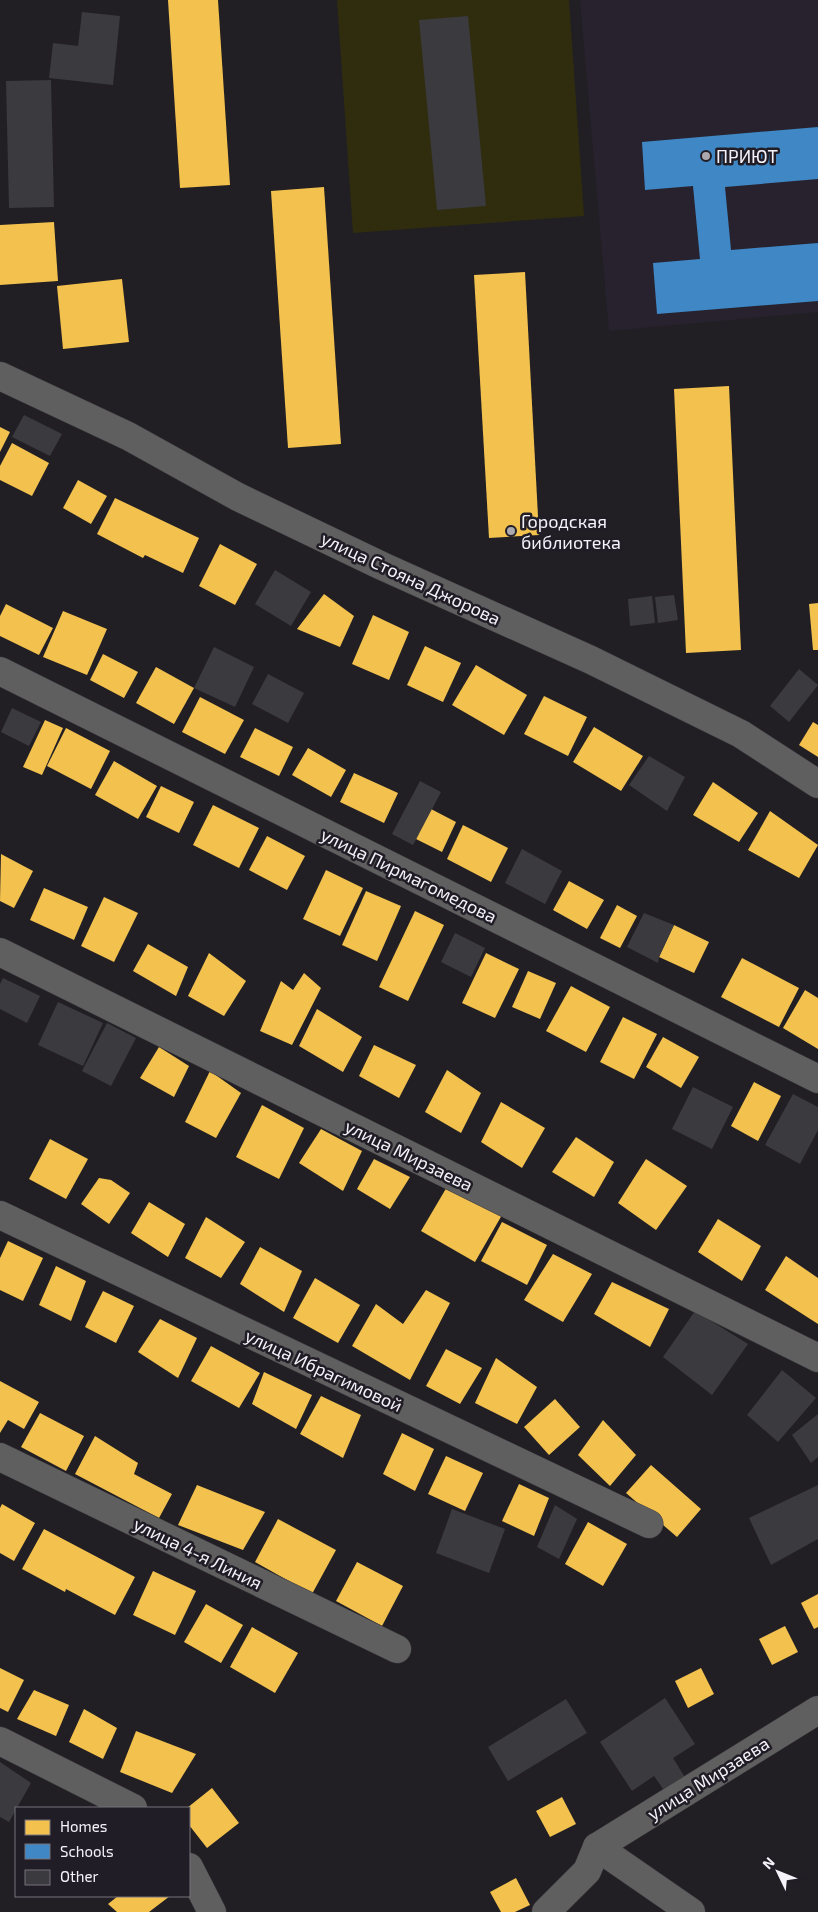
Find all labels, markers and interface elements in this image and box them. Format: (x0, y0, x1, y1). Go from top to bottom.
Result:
place label: ПРИЮТ (716, 145, 779, 167)
marker: ПРИЮТ (700, 150, 712, 162)
place label: Городская библиотека (521, 510, 621, 553)
marker: Городская библиотека (505, 525, 517, 537)
street label: улица Стояна Джорова (318, 527, 504, 629)
street label: улица Пирмагомедова (317, 823, 501, 927)
street label: улица Мирзаева (341, 1115, 477, 1195)
street label: улица Ибрагимовой (242, 1324, 406, 1416)
street label: улица 4-я Линия (130, 1512, 266, 1594)
street label: улица Мирзаева (643, 1732, 773, 1824)
legend (15, 1807, 190, 1897)
text: Homes (60, 1817, 107, 1835)
text: Schools (60, 1842, 114, 1860)
north arrow (753, 1847, 803, 1897)
text: N (758, 1853, 778, 1872)
text: Other (60, 1867, 99, 1885)

